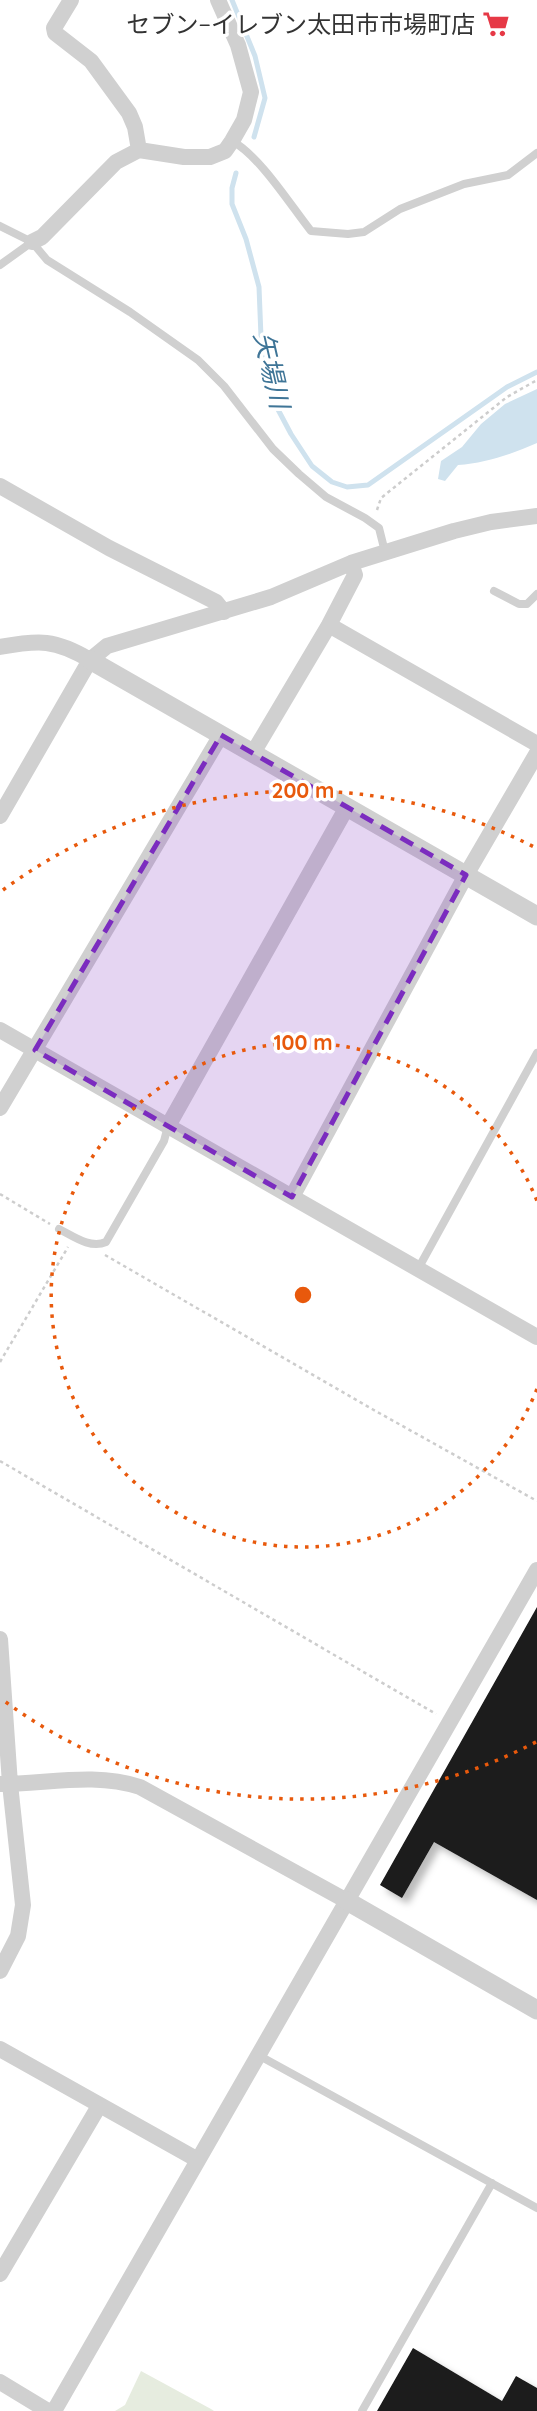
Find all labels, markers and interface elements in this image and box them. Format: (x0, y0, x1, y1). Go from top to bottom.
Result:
place label: セブン−イレブン太田市市場町店 (127, 9, 475, 39)
supermarket icon: セブン−イレブン太田市市場町店 (481, 9, 511, 39)
water label: 矢場川 (247, 328, 298, 415)
text: 200 m (272, 777, 334, 803)
text: 100 m (273, 1029, 333, 1055)
centre of rings (291, 1283, 315, 1307)

